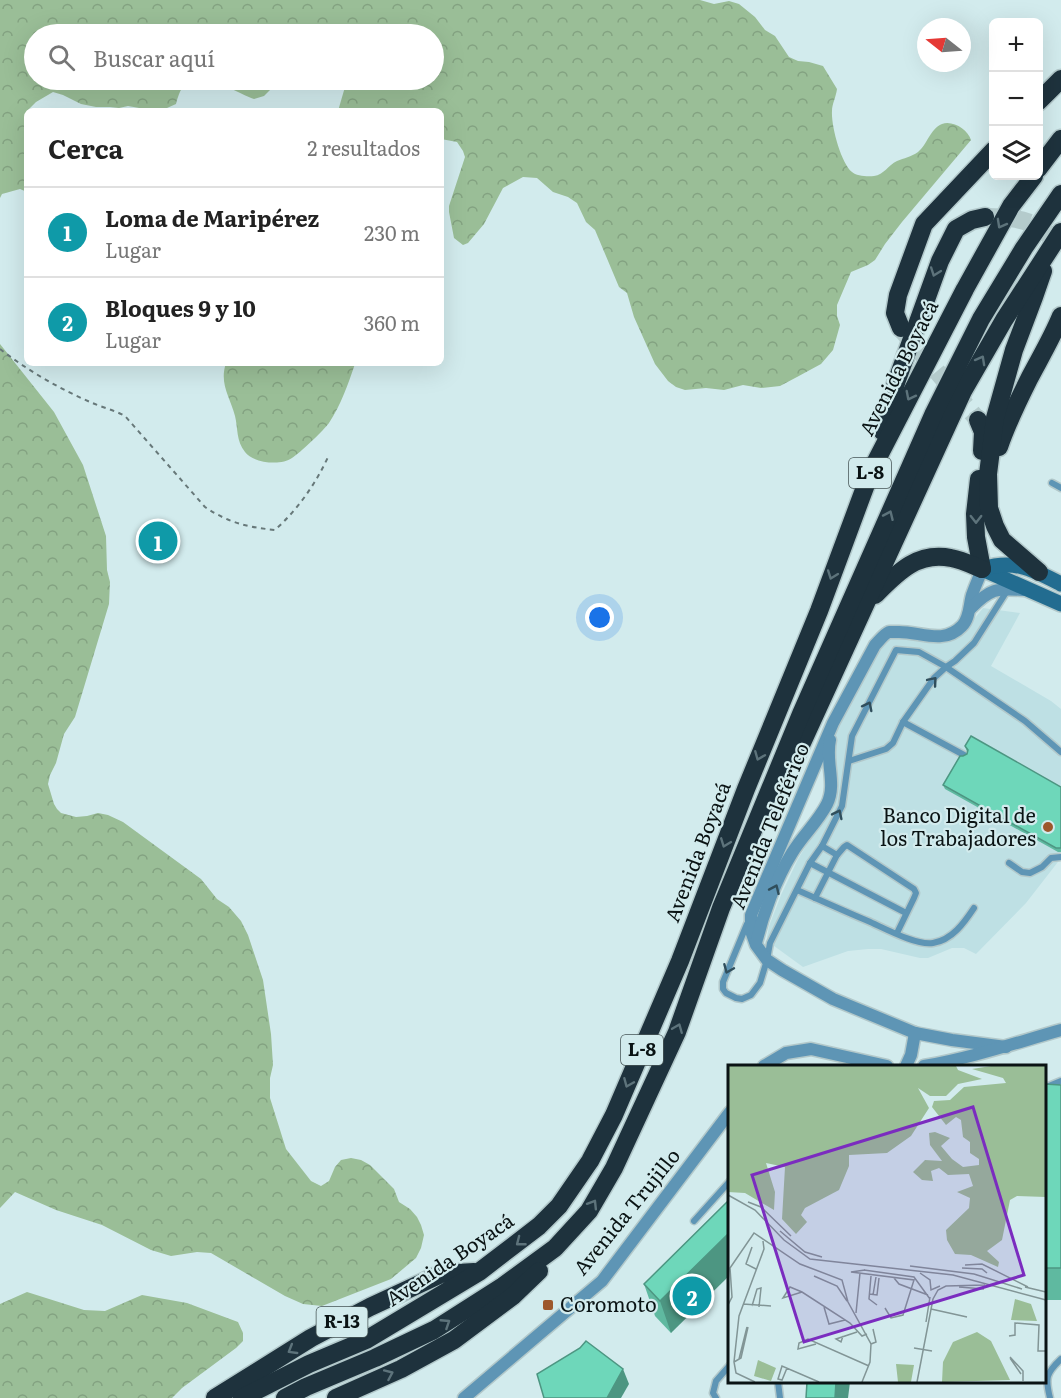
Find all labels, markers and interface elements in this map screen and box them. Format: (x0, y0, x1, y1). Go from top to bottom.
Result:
north arrow (917, 18, 971, 72)
map controls (989, 18, 1043, 180)
button: + (989, 18, 1043, 72)
search box (24, 24, 444, 90)
icon: search (45, 41, 78, 74)
text: Buscar aquí (93, 41, 215, 74)
button: − (989, 72, 1043, 126)
button: layers (989, 126, 1043, 180)
text: Cerca (48, 128, 124, 167)
text: 2 resultados (307, 132, 420, 162)
text: Loma de Maripérez (105, 201, 319, 234)
text: 1 (63, 217, 72, 247)
text: 230 m (364, 217, 420, 247)
one-way arrow (997, 218, 1008, 228)
text: Lugar (105, 234, 161, 264)
one-way arrow (930, 267, 943, 277)
text: Bloques 9 y 10 (105, 291, 256, 324)
street label: Avenida Boyacá (850, 294, 944, 440)
text: 2 (62, 307, 73, 337)
text: 360 m (363, 307, 420, 337)
text: Lugar (105, 324, 161, 354)
one-way arrow (974, 356, 985, 366)
one-way arrow (905, 390, 917, 401)
road number: L-8 (849, 458, 891, 488)
one-way arrow (882, 510, 894, 521)
one-way arrow (970, 515, 982, 524)
pin: 1 (138, 518, 178, 564)
one-way arrow (827, 569, 840, 580)
your location (585, 603, 614, 632)
one-way arrow (926, 677, 937, 688)
one-way arrow (860, 701, 872, 712)
street label: Avenida Teleférico (721, 738, 815, 913)
one-way arrow (754, 749, 766, 760)
street label: Avenida Boyacá (656, 776, 737, 926)
place label: Banco Digital de los Trabajadores (880, 799, 1036, 852)
one-way arrow (830, 810, 842, 821)
marker: Banco Digital de los Trabajadores (1041, 820, 1055, 834)
one-way arrow (720, 837, 732, 848)
one-way arrow (767, 885, 779, 896)
one-way arrow (723, 963, 735, 974)
one-way arrow (670, 1024, 683, 1034)
road number: L-8 (621, 1035, 663, 1065)
inset map (728, 1065, 1046, 1383)
one-way arrow (623, 1076, 635, 1087)
street label: Avenida Trujillo (565, 1141, 686, 1281)
one-way arrow (585, 1200, 597, 1210)
street label: Avenida Boyacá (379, 1204, 519, 1312)
one-way arrow (515, 1234, 526, 1245)
pin: 2 (672, 1274, 712, 1318)
place label: Coromoto (560, 1288, 657, 1318)
marker: Coromoto (541, 1298, 555, 1312)
road number: R-13 (316, 1307, 368, 1337)
one-way arrow (440, 1318, 450, 1330)
one-way arrow (288, 1343, 298, 1355)
one-way arrow (383, 1369, 394, 1381)

